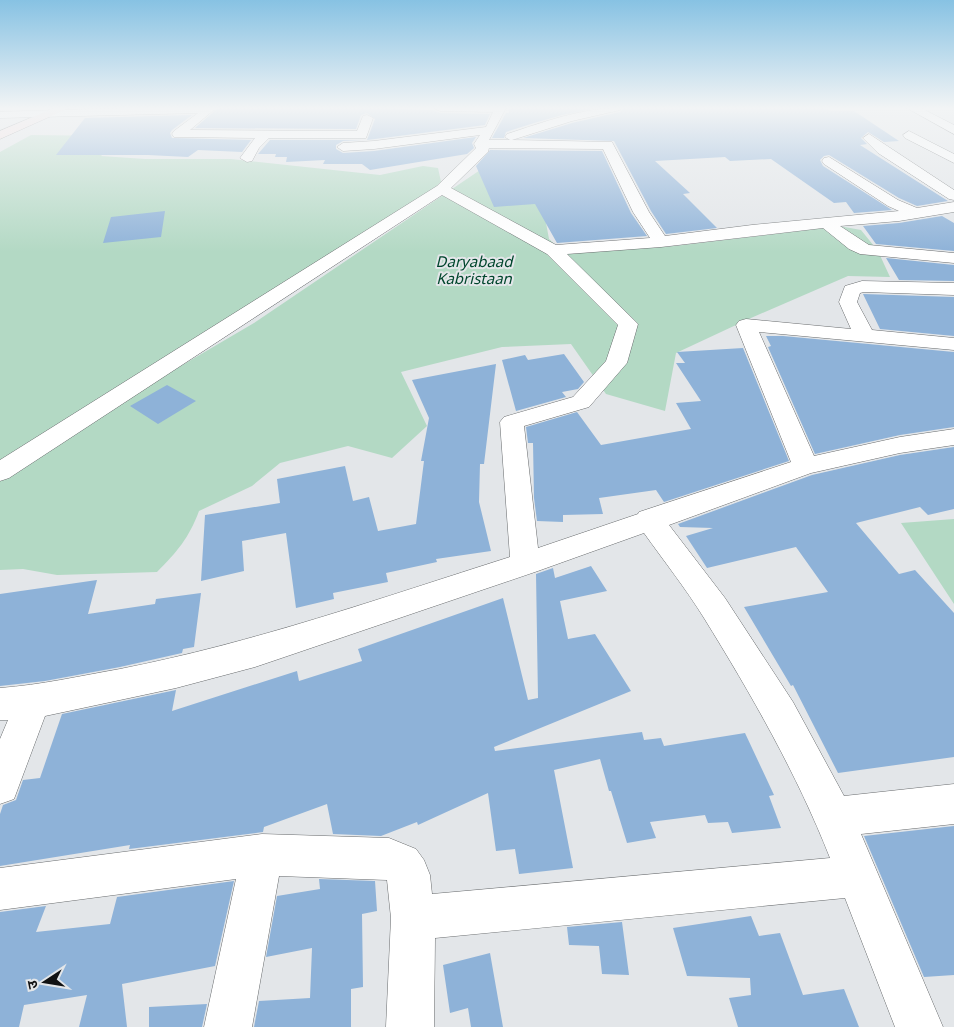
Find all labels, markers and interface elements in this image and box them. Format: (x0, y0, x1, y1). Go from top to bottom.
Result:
park label: Daryabaad Kabristaan (436, 254, 514, 290)
north arrow (20, 957, 70, 1007)
text: उ (23, 978, 44, 990)

